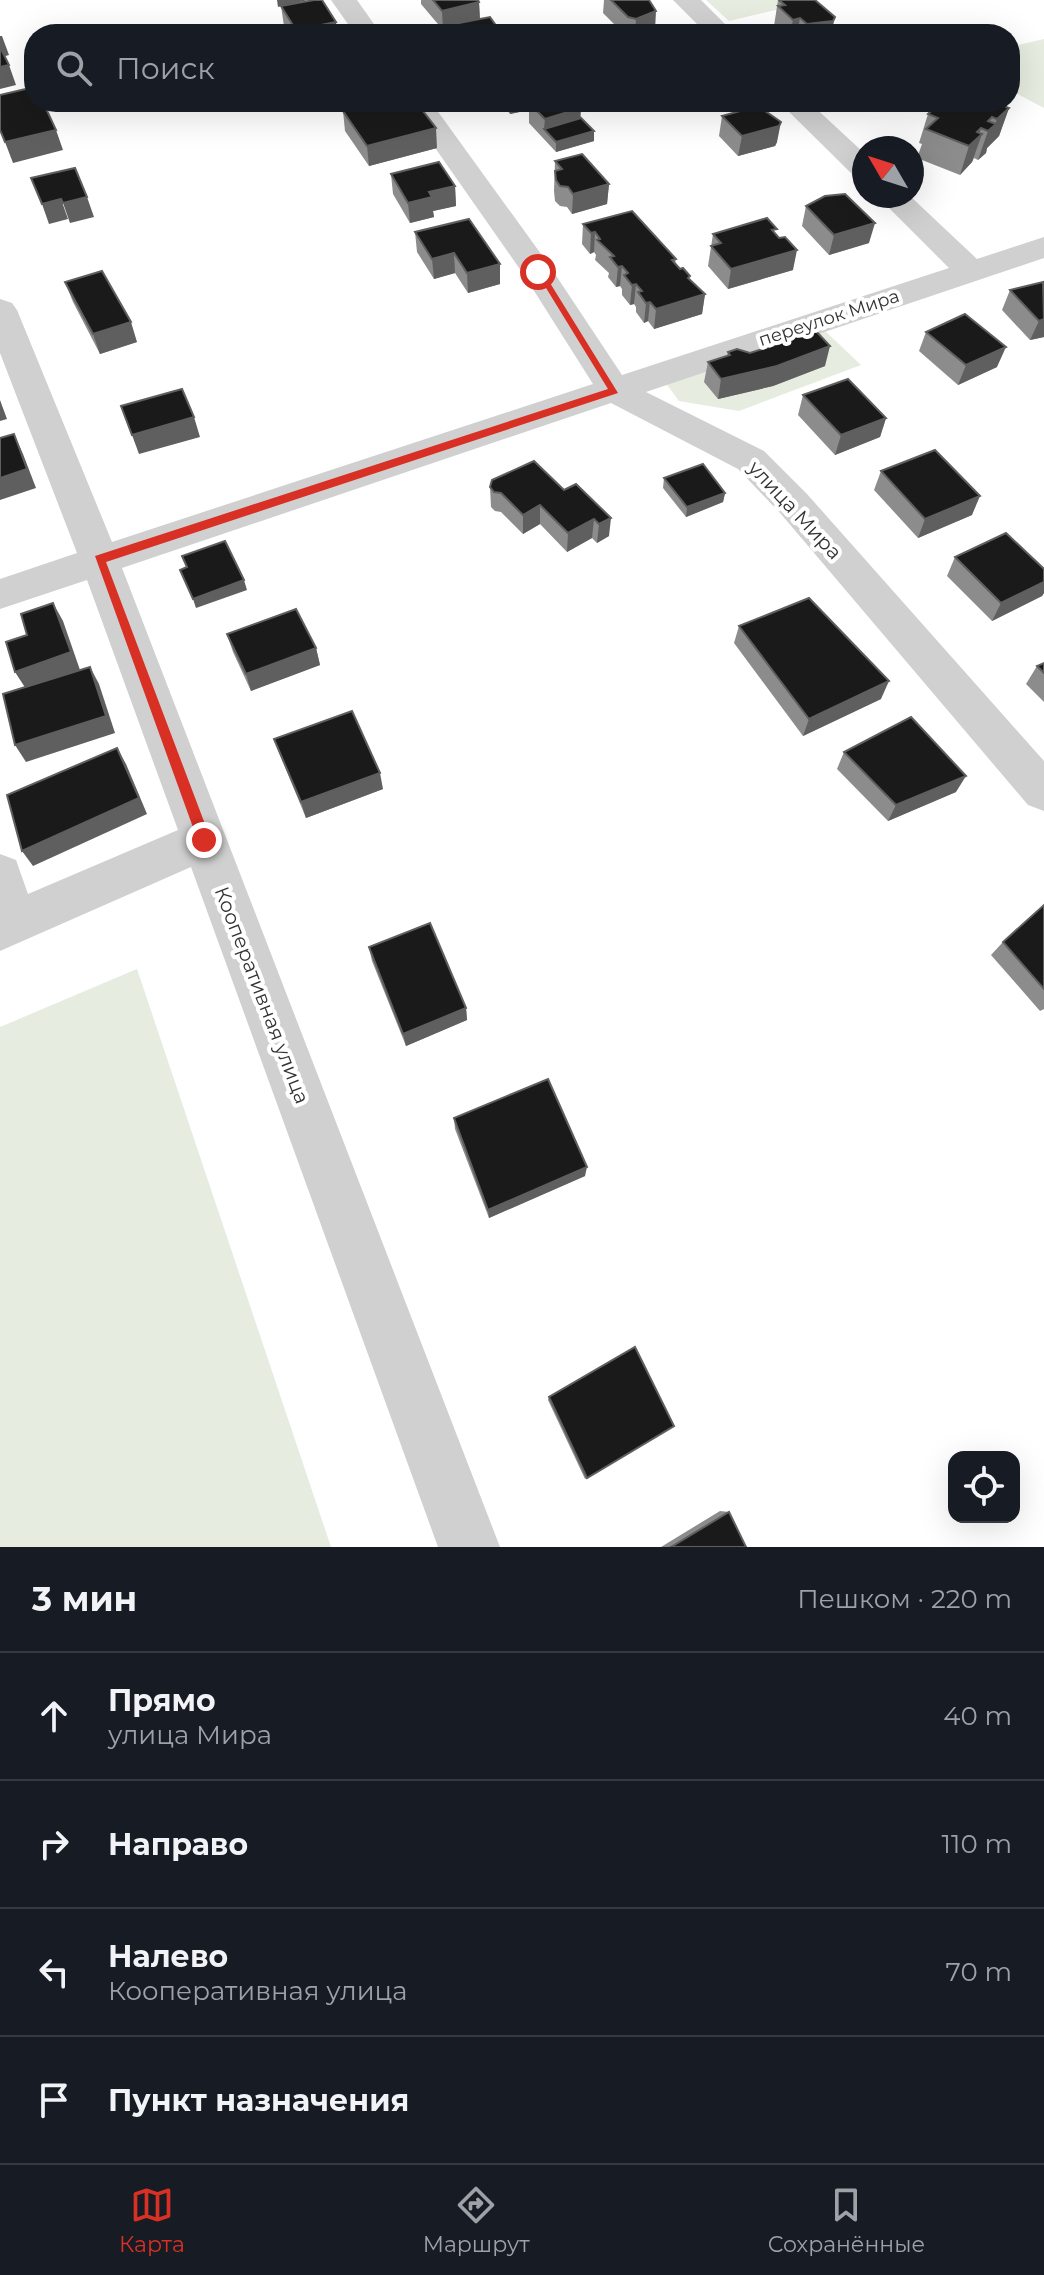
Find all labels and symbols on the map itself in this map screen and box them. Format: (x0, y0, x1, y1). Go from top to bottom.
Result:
north arrow (852, 136, 924, 208)
route start (520, 254, 556, 290)
street label: переулок Мира (756, 285, 902, 351)
street label: улица Мира (743, 455, 847, 564)
route end (186, 822, 222, 858)
street label: Кооперативная улица (210, 883, 314, 1107)

